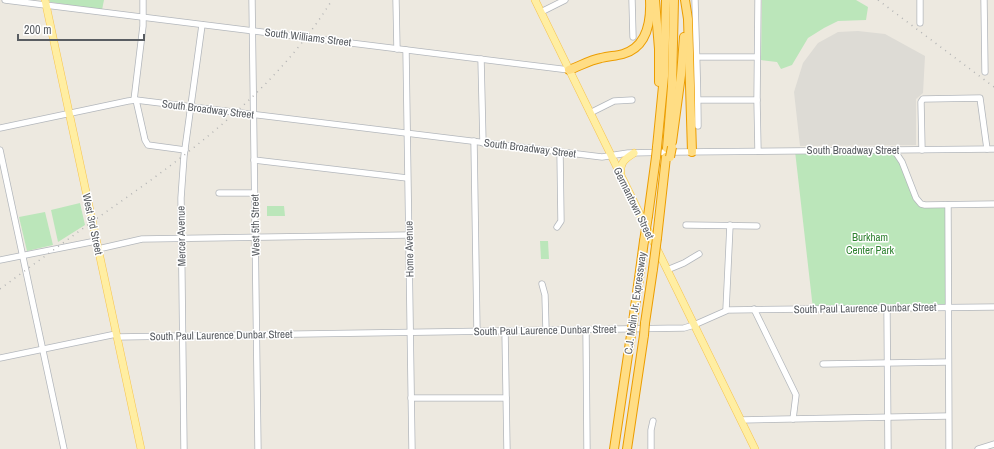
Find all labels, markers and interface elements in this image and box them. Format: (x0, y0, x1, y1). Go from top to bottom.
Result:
scale bar (18, 16, 144, 42)
text: 200 m (24, 22, 51, 38)
street label: South Williams Street (264, 25, 353, 49)
street label: South Broadway Street (161, 96, 255, 122)
street label: South Broadway Street (483, 135, 577, 161)
street label: South Broadway Street (807, 143, 900, 157)
street label: Germantown Street (611, 165, 658, 242)
street label: West 3rd Street (80, 192, 106, 257)
street label: West 5th Street (247, 193, 263, 256)
street label: Mercer Avenue (173, 206, 189, 266)
street label: Home Avenue (402, 221, 416, 277)
park label: Burkham Center Park (846, 230, 895, 257)
street label: C.J. Mclin Jr. Expressway (621, 250, 649, 355)
street label: South Paul Laurence Dunbar Street (793, 300, 937, 316)
street label: South Paul Laurence Dunbar Street (473, 322, 617, 338)
street label: South Paul Laurence Dunbar Street (149, 327, 293, 343)

